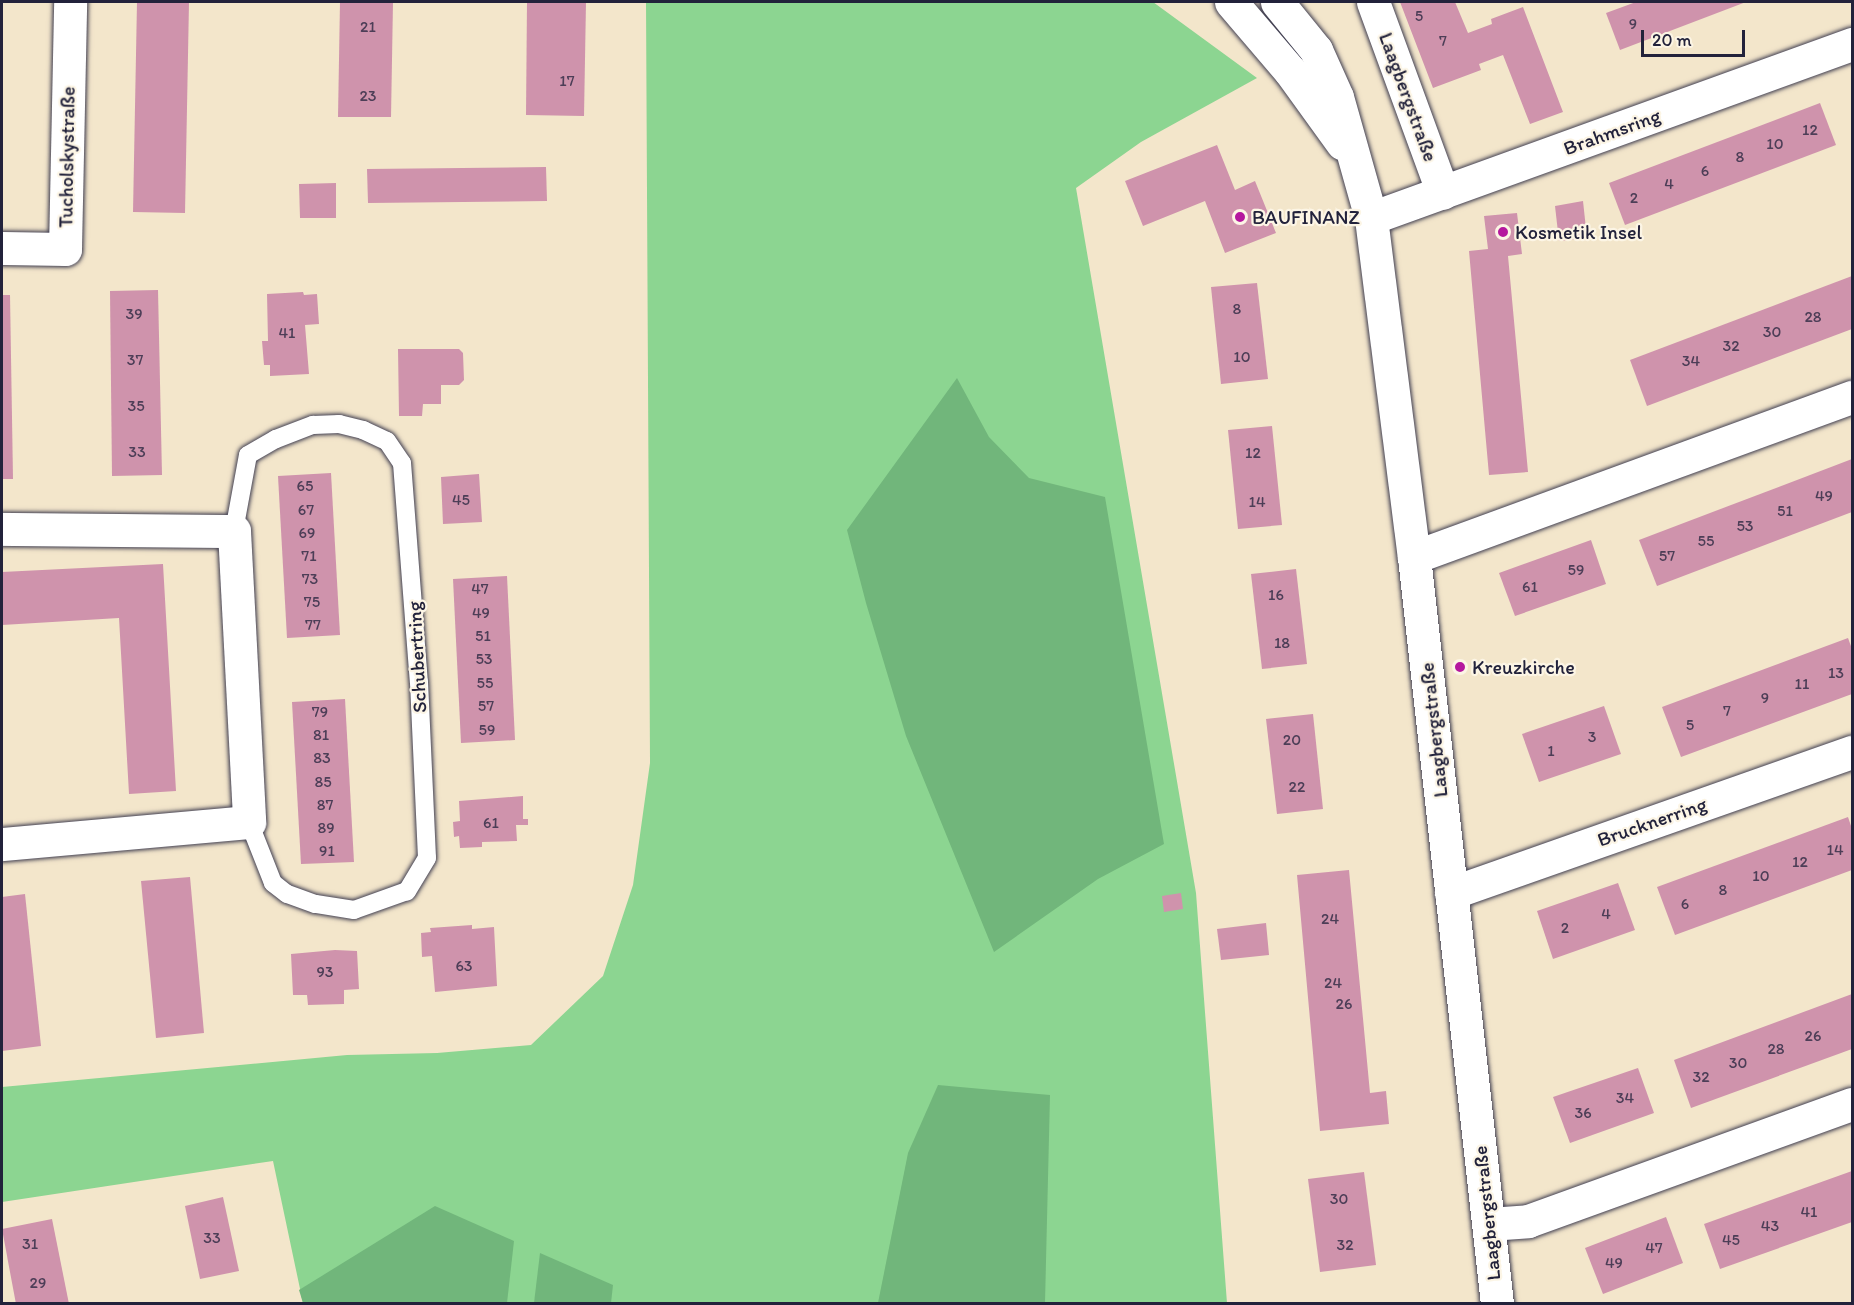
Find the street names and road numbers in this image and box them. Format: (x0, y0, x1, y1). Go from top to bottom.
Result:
street label: Laagbergstraße (1374, 29, 1442, 165)
street label: Tucholskystraße (54, 86, 80, 228)
street label: Brahmsring (1560, 103, 1664, 161)
street label: Schubertring (402, 601, 432, 713)
street label: Laagbergstraße (1415, 661, 1453, 799)
street label: Brucknerring (1594, 792, 1710, 852)
street label: Laagbergstraße (1468, 1144, 1506, 1282)

